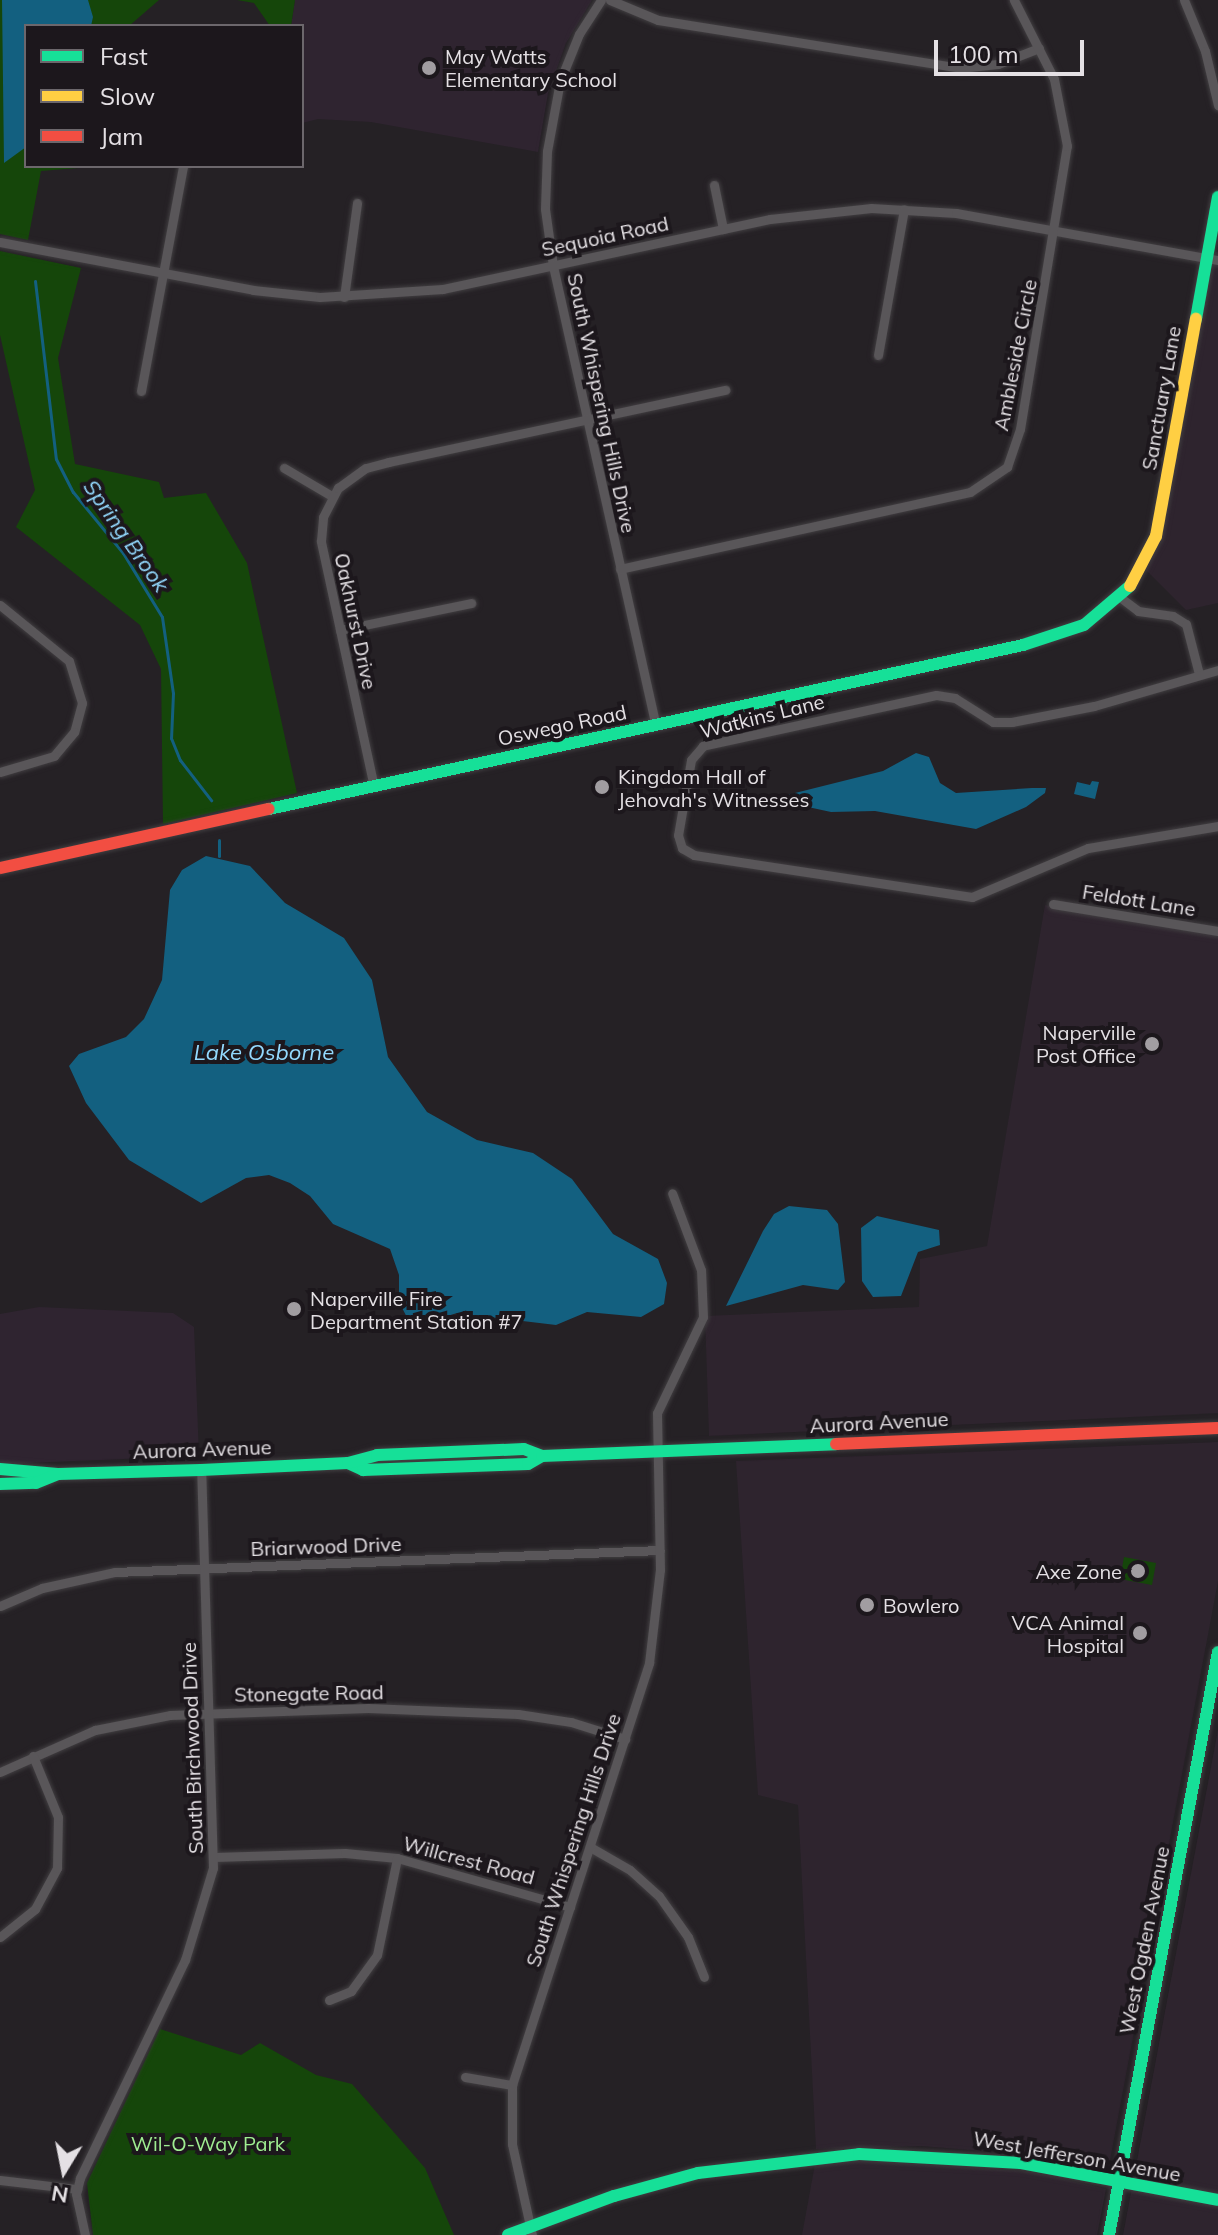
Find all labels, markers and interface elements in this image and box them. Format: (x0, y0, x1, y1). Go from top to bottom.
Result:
legend (24, 24, 304, 168)
scale bar (938, 24, 1088, 74)
text: 100 m (948, 39, 1019, 69)
text: Fast (100, 41, 148, 71)
place label: May Watts Elementary School (445, 44, 617, 91)
marker: May Watts Elementary School (420, 59, 438, 77)
text: Slow (100, 81, 155, 111)
text: Jam (100, 121, 143, 151)
street label: Sequoia Road (539, 211, 671, 261)
street label: South Whispering Hills Drive (563, 271, 641, 535)
street label: Ambleside Circle (989, 277, 1041, 433)
street label: Sanctuary Lane (1137, 324, 1185, 472)
water label: Spring Brook (78, 475, 174, 597)
street label: Oakhurst Drive (330, 551, 382, 691)
street label: Watkins Lane (697, 689, 827, 743)
street label: Oswego Road (495, 700, 629, 750)
place label: Kingdom Hall of Jehovah's Witnesses (618, 764, 809, 811)
marker: Kingdom Hall of Jehovah's Witnesses (593, 778, 611, 796)
street label: Feldott Lane (1081, 879, 1197, 921)
place label: Naperville Post Office (1036, 1020, 1136, 1067)
marker: Naperville Post Office (1143, 1035, 1161, 1053)
water label: Lake Osborne (194, 1040, 334, 1066)
place label: Naperville Fire Department Station #7 (310, 1286, 523, 1333)
marker: Naperville Fire Department Station #7 (285, 1300, 303, 1318)
street label: Aurora Avenue (809, 1406, 949, 1438)
street label: Aurora Avenue (132, 1435, 272, 1463)
street label: Briarwood Drive (250, 1531, 402, 1561)
place label: Axe Zone (1036, 1559, 1122, 1583)
marker: Axe Zone (1129, 1562, 1147, 1580)
place label: Bowlero (883, 1593, 959, 1617)
marker: Bowlero (858, 1596, 876, 1614)
place label: VCA Animal Hospital (1012, 1610, 1124, 1657)
marker: VCA Animal Hospital (1131, 1624, 1149, 1642)
street label: South Birchwood Drive (176, 1642, 208, 1854)
street label: Stonegate Road (234, 1680, 384, 1706)
street label: South Whispering Hills Drive (521, 1710, 625, 1970)
street label: Willcrest Road (400, 1831, 538, 1889)
street label: West Ogden Avenue (1114, 1844, 1174, 2036)
street label: West Jefferson Avenue (971, 2126, 1183, 2186)
north arrow (24, 2131, 104, 2211)
park label: Wil-O-Way Park (131, 2131, 285, 2155)
text: N (49, 2179, 70, 2210)

